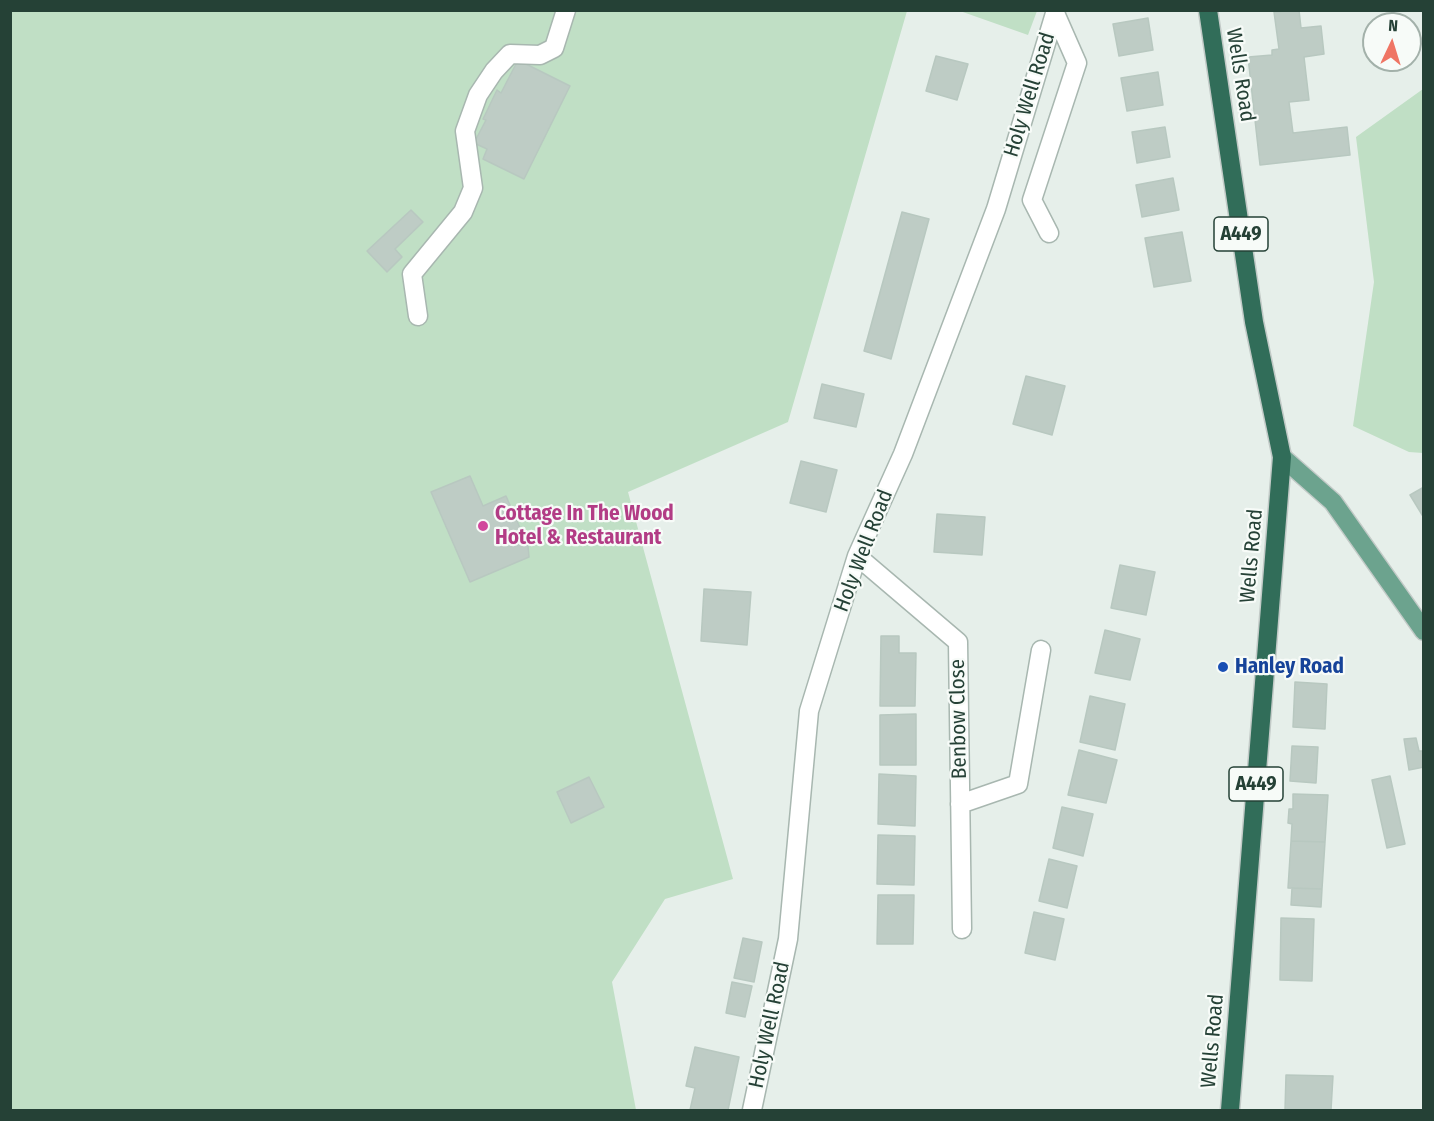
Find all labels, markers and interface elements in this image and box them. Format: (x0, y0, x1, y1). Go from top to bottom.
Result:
north arrow (1362, 12, 1422, 72)
text: N (1388, 16, 1399, 35)
street label: Wells Road (1220, 26, 1260, 124)
street label: Holy Well Road (999, 30, 1061, 160)
road number: A449 (1214, 217, 1268, 251)
street label: Holy Well Road (829, 486, 899, 616)
place label: Cottage In The Wood Hotel & Restaurant (495, 501, 674, 551)
street label: Wells Road (1235, 508, 1269, 604)
marker: Cottage In The Wood Hotel & Restaurant (476, 519, 490, 533)
place label: Hanley Road (1235, 654, 1344, 680)
street label: Benbow Close (945, 659, 973, 779)
marker: Hanley Road (1216, 660, 1230, 674)
road number: A449 (1229, 767, 1283, 801)
street label: Holy Well Road (744, 959, 796, 1091)
street label: Wells Road (1196, 993, 1230, 1089)

